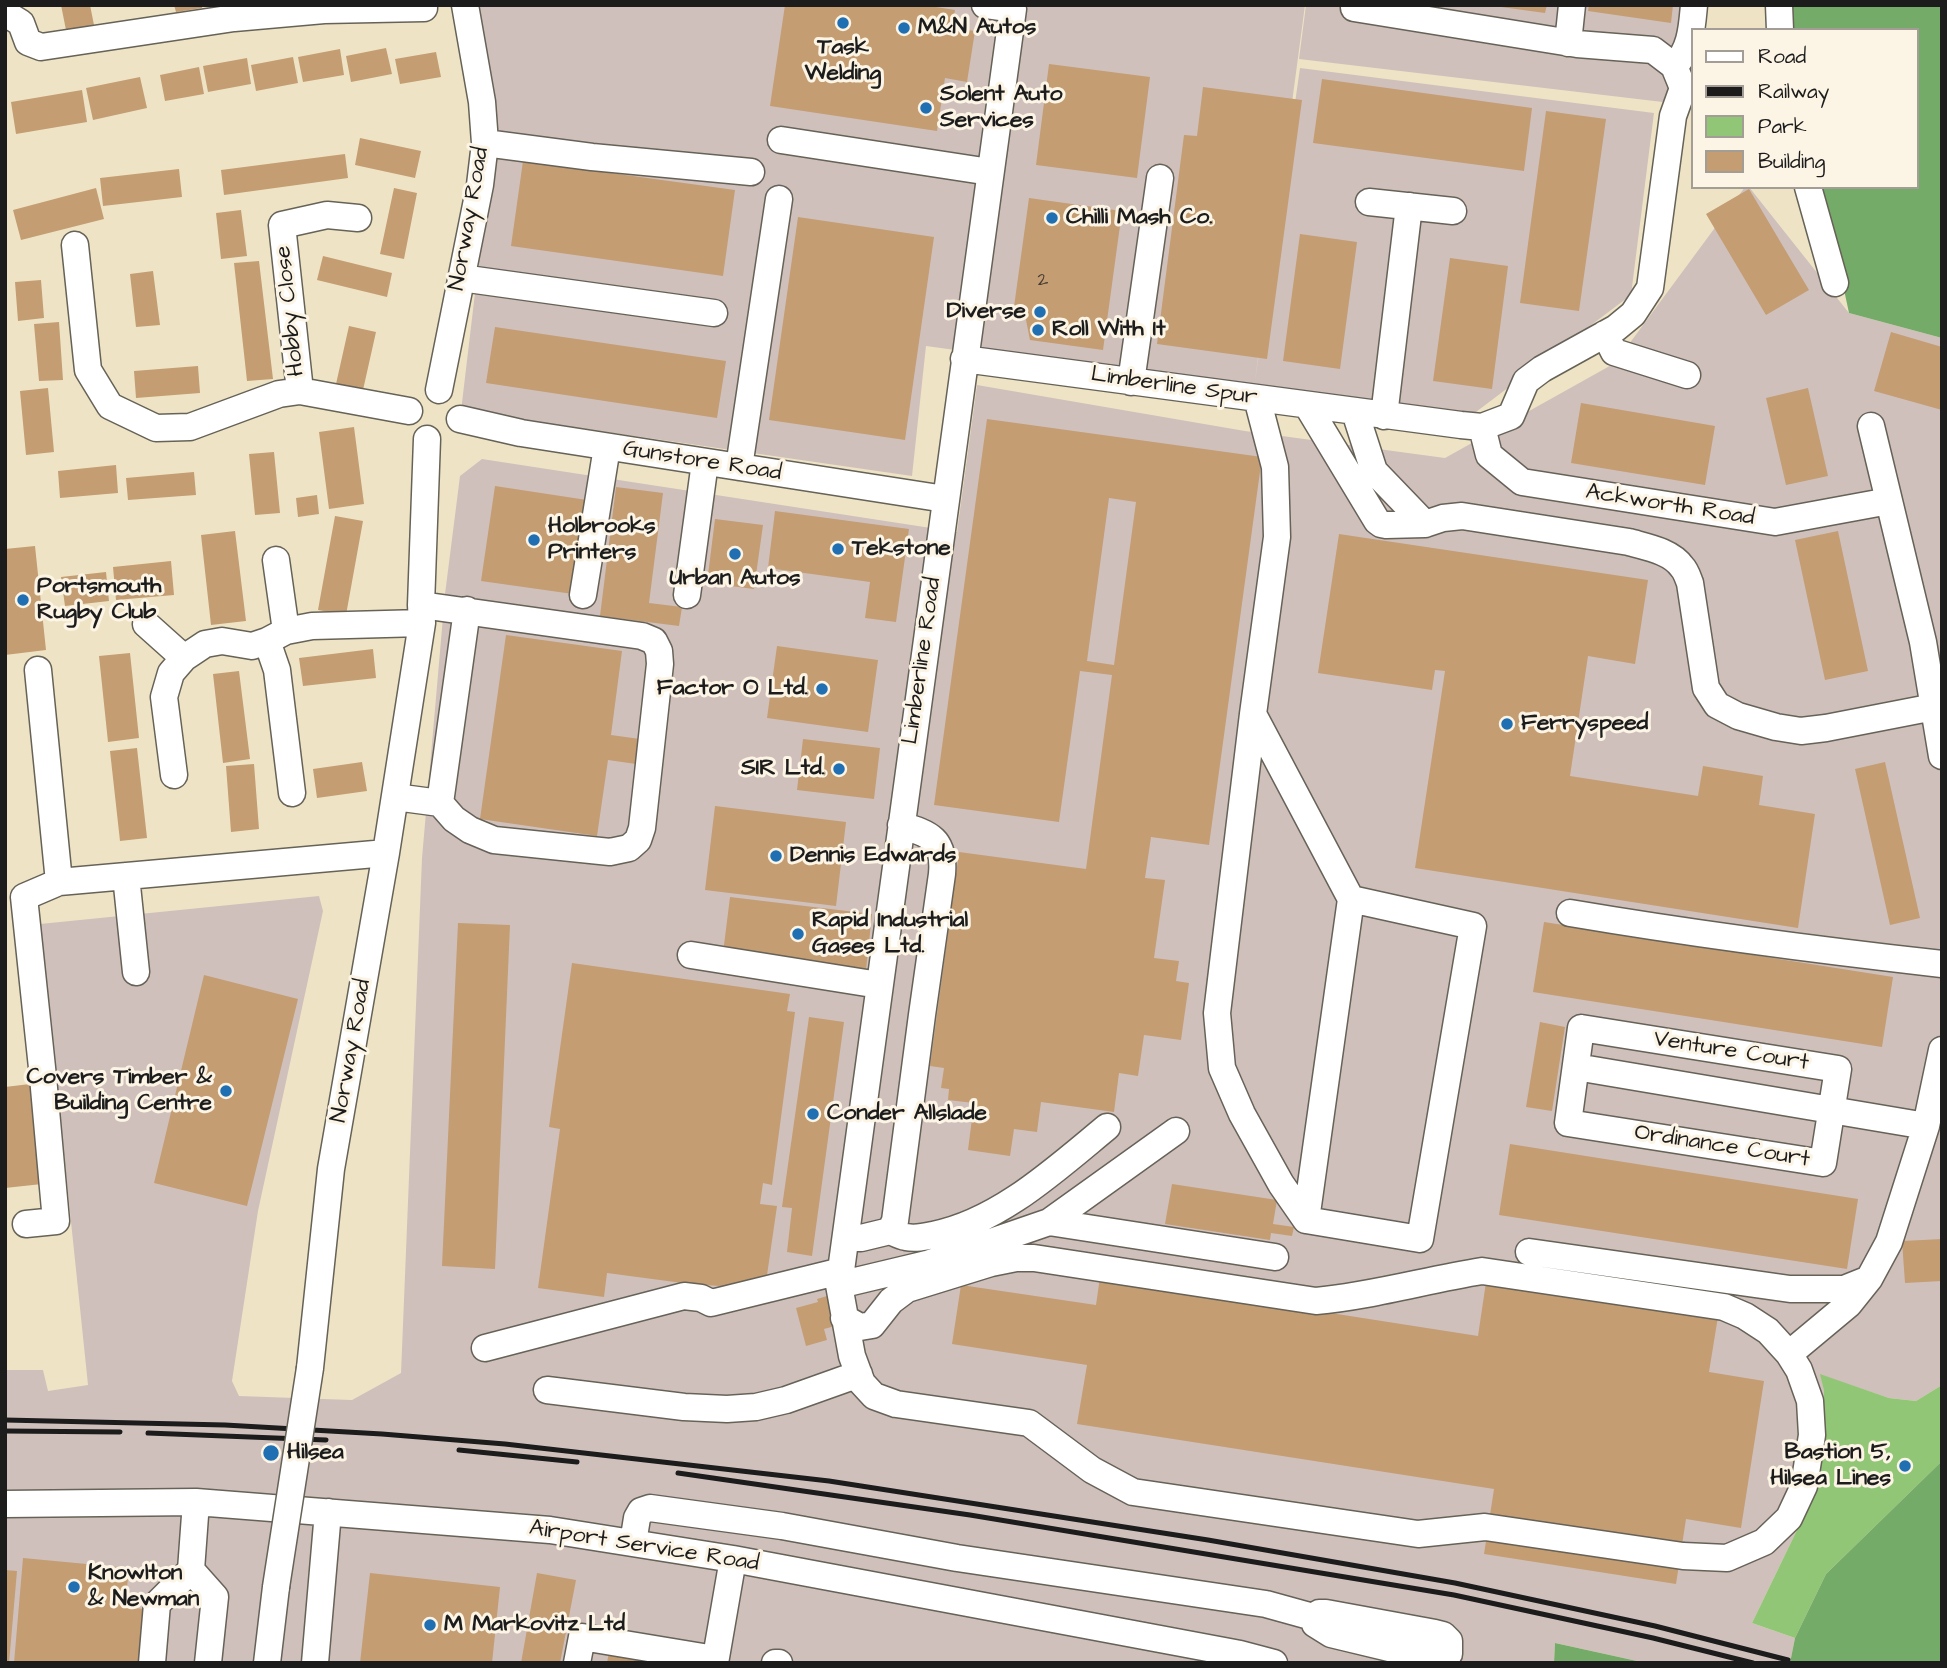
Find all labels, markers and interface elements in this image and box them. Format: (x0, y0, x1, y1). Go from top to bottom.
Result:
place label: M&N Autos (918, 14, 1036, 42)
marker: Task Welding (835, 15, 851, 31)
marker: M&N Autos (896, 20, 912, 36)
legend (1692, 28, 1919, 189)
place label: Task Welding (805, 34, 881, 88)
text: Road (1758, 42, 1806, 71)
text: Railway (1758, 77, 1829, 106)
place label: Solent Auto Services (940, 81, 1062, 135)
marker: Solent Auto Services (918, 100, 934, 116)
text: Park (1758, 112, 1807, 141)
street label: Norway Road (444, 145, 496, 293)
text: Building (1758, 147, 1825, 176)
place label: Chilli Mash Co. (1066, 204, 1212, 232)
marker: Chilli Mash Co. (1044, 210, 1060, 226)
street label: Hobby Close (270, 244, 312, 378)
house number: 2 (1038, 270, 1048, 292)
place label: Diverse (947, 298, 1026, 326)
marker: Diverse (1032, 304, 1048, 320)
place label: Roll With It (1052, 316, 1166, 344)
marker: Roll With It (1030, 322, 1046, 338)
street label: Limberline Spur (1089, 362, 1259, 412)
street label: Gunstore Road (621, 436, 783, 488)
street label: Ackworth Road (1584, 479, 1756, 533)
place label: Holbrooks Printers (548, 513, 656, 567)
marker: Holbrooks Printers (526, 532, 542, 548)
place label: Tekstone (852, 535, 951, 563)
marker: Tekstone (830, 541, 846, 557)
marker: Urban Autos (727, 546, 743, 562)
place label: Urban Autos (669, 565, 801, 593)
place label: Portsmouth Rugby Club (37, 573, 161, 627)
street label: Limberline Road (898, 576, 948, 746)
marker: Portsmouth Rugby Club (15, 592, 31, 608)
place label: Factor O Ltd. (657, 675, 808, 703)
marker: Factor O Ltd. (814, 681, 830, 697)
place label: Ferryspeed (1521, 710, 1648, 738)
marker: Ferryspeed (1499, 716, 1515, 732)
place label: SIR Ltd. (741, 755, 825, 783)
marker: SIR Ltd. (831, 761, 847, 777)
place label: Dennis Edwards (790, 842, 956, 870)
marker: Dennis Edwards (768, 848, 784, 864)
place label: Rapid Industrial Gases Ltd. (812, 907, 968, 961)
marker: Rapid Industrial Gases Ltd. (790, 926, 806, 942)
street label: Norway Road (326, 977, 378, 1125)
street label: Venture Court (1652, 1026, 1810, 1078)
place label: Covers Timber & Building Centre (27, 1064, 212, 1118)
marker: Covers Timber & Building Centre (218, 1083, 234, 1099)
place label: Conder Allslade (827, 1100, 987, 1128)
marker: Conder Allslade (805, 1106, 821, 1122)
street label: Ordinance Court (1632, 1120, 1812, 1174)
place label: Hilsea (287, 1439, 344, 1467)
place label: Bastion 5, Hilsea Lines (1770, 1439, 1891, 1493)
marker: Hilsea (261, 1443, 281, 1463)
marker: Bastion 5, Hilsea Lines (1897, 1458, 1913, 1474)
street label: Airport Service Road (527, 1515, 761, 1579)
place label: Knowlton & Newman (88, 1560, 199, 1614)
marker: Knowlton & Newman (66, 1579, 82, 1595)
place label: M Markovitz Ltd (444, 1611, 625, 1639)
marker: M Markovitz Ltd (422, 1617, 438, 1633)

